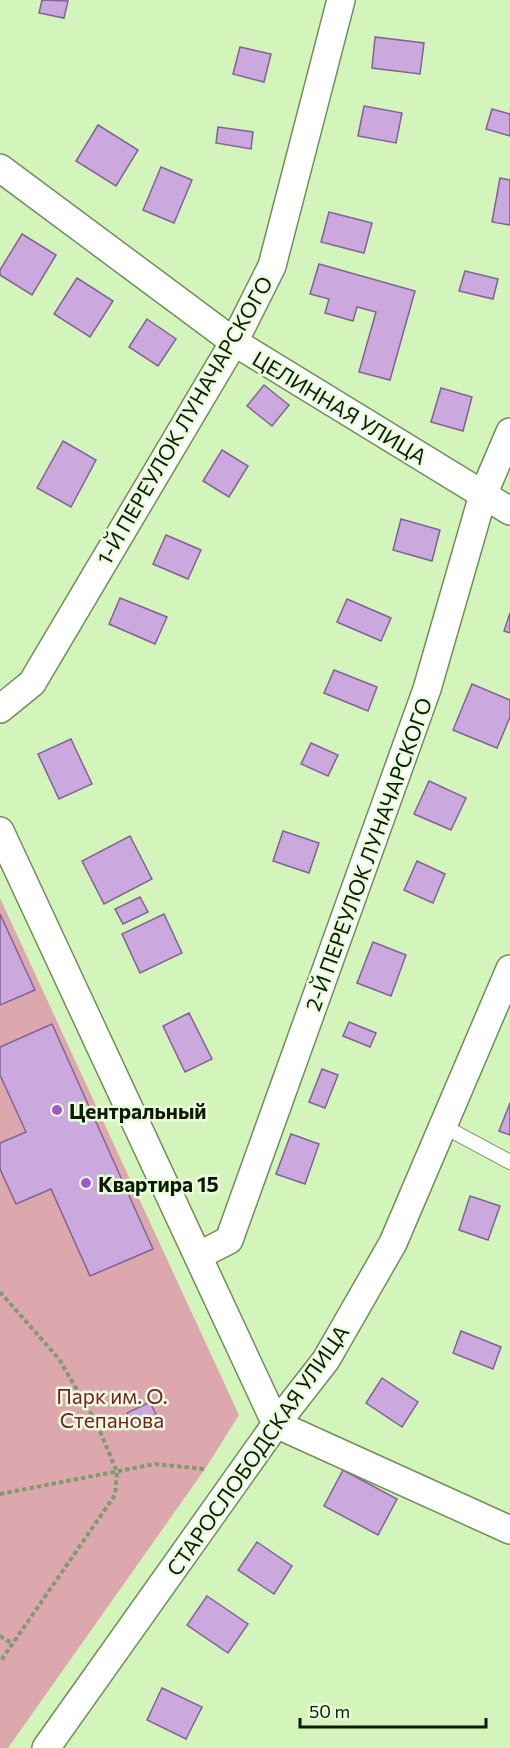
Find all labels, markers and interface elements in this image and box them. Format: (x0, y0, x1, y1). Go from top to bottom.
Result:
street label: 1-Й ПЕРЕУЛОК ЛУНАЧАРСКОГО (91, 271, 277, 569)
street label: ЦЕЛИННАЯ УЛИЦА (248, 345, 432, 469)
street label: 2-Й ПЕРЕУЛОК ЛУНАЧАРСКОГО (300, 694, 436, 1014)
place label: Центральный (69, 1098, 207, 1123)
marker: Центральный (50, 1103, 64, 1117)
place label: Квартира 15 (98, 1171, 219, 1196)
marker: Квартира 15 (79, 1176, 93, 1190)
street label: СТАРОСЛОБОДСКАЯ УЛИЦА (161, 1320, 353, 1580)
park label: Парк им. О. Степанова (56, 1383, 168, 1432)
scale bar (300, 1691, 486, 1729)
text: 50 m (309, 1700, 350, 1722)

